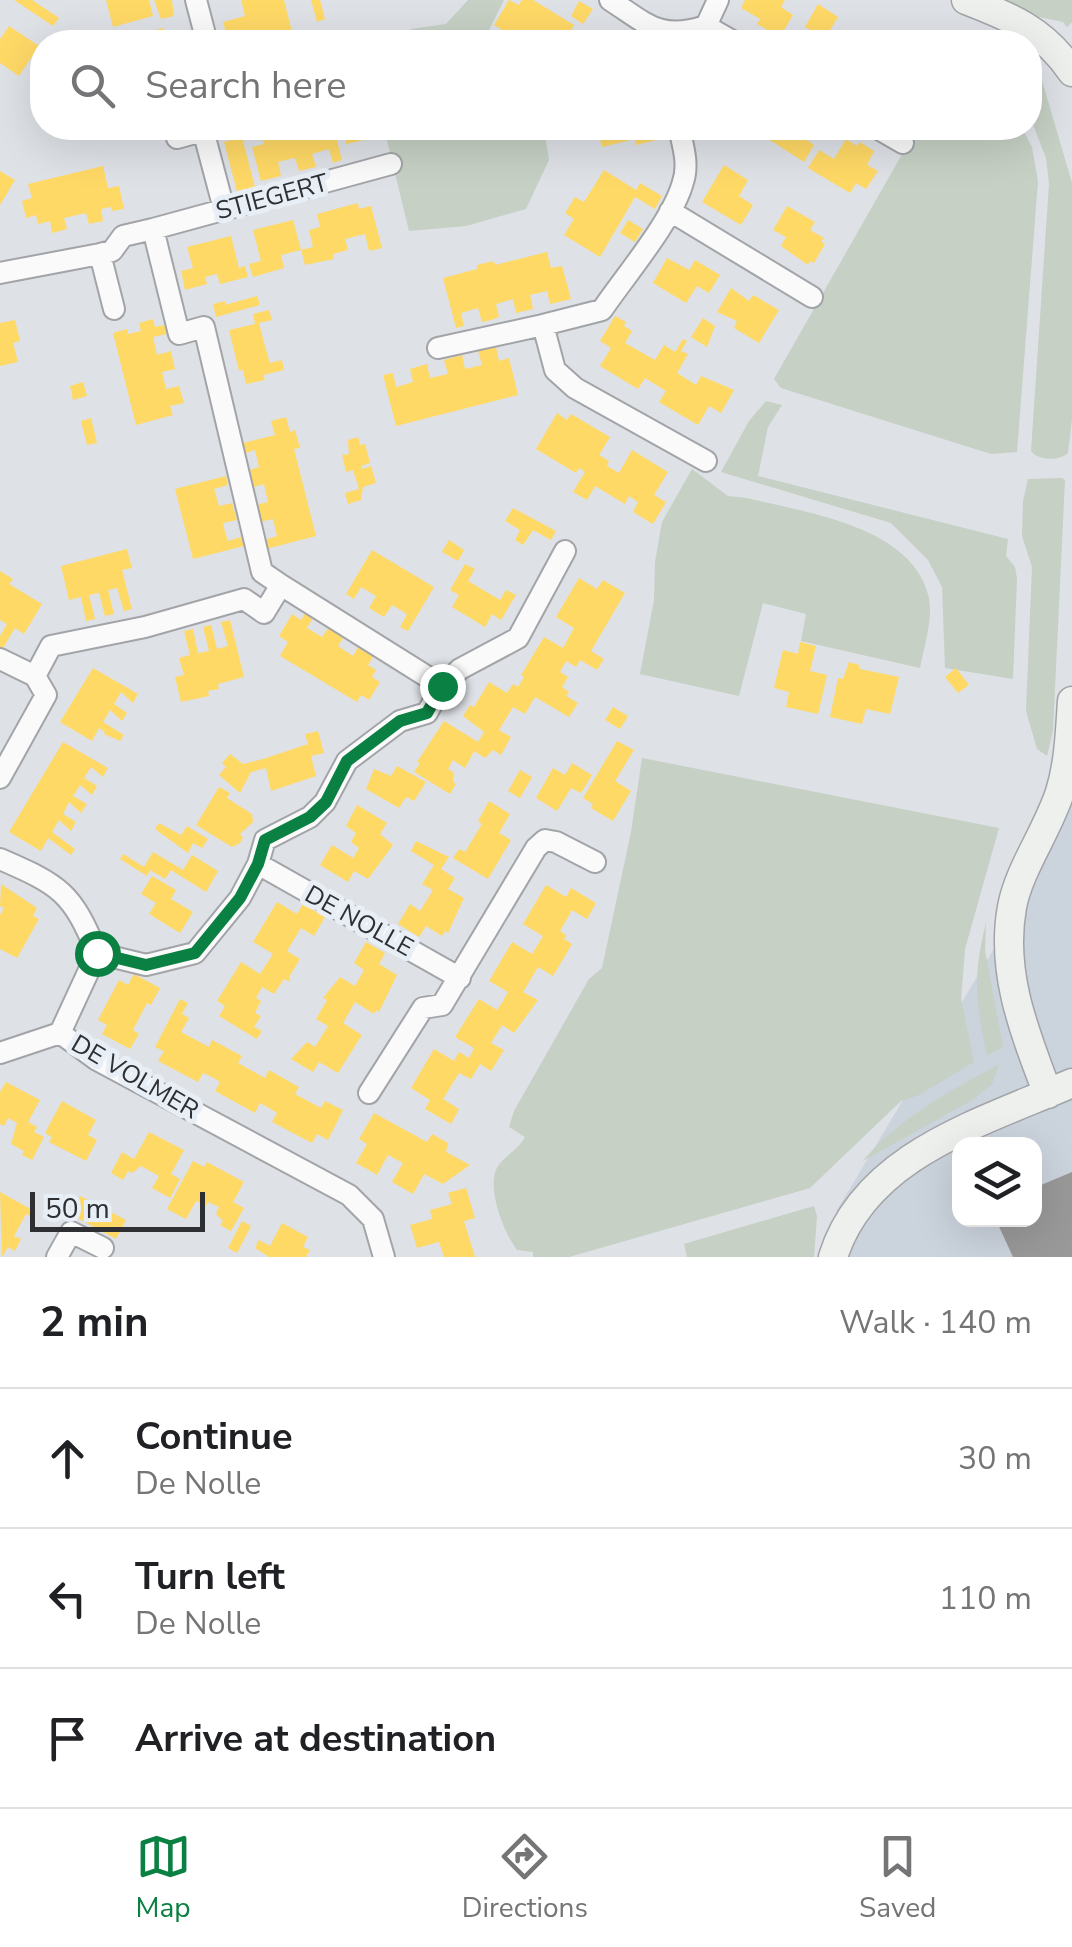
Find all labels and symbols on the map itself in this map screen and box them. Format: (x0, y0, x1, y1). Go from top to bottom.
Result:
street label: STIEGERT (212, 166, 332, 228)
route end (420, 664, 466, 710)
street label: DE NOLLE (299, 877, 419, 965)
route start (75, 931, 121, 977)
street label: DE VOLMER (65, 1027, 205, 1127)
scale bar (30, 1187, 205, 1232)

